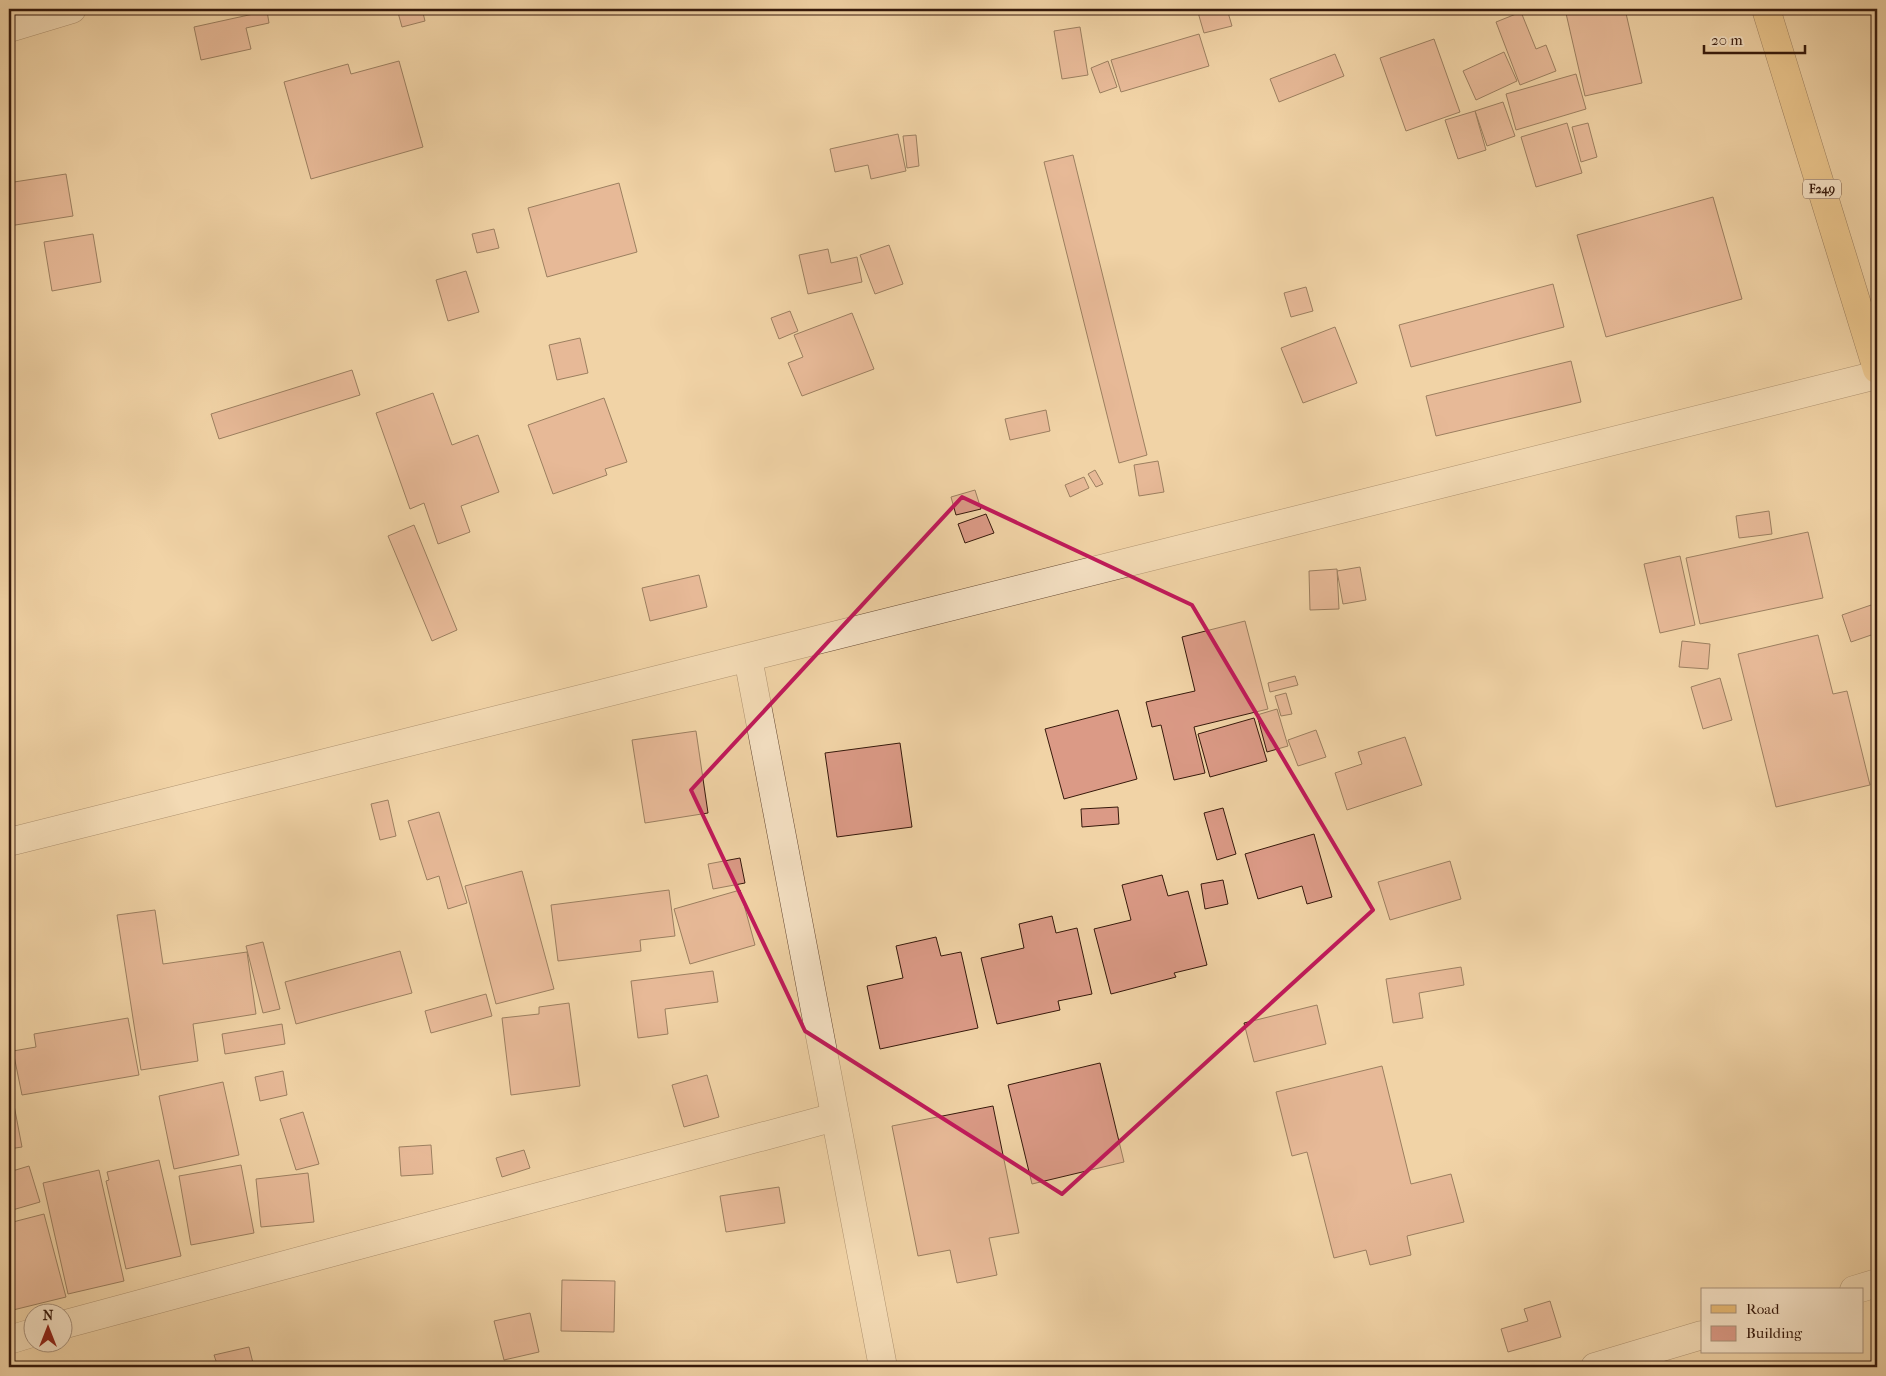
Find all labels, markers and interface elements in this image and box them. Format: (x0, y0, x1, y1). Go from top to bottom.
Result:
scale bar (1704, 22, 1805, 54)
text: 20 m (1711, 31, 1743, 49)
road number: F249 (1803, 180, 1841, 198)
legend (1701, 1288, 1864, 1354)
text: Road (1746, 1300, 1780, 1318)
north arrow (22, 1304, 72, 1354)
text: N (43, 1307, 54, 1324)
text: Building (1746, 1324, 1803, 1342)

